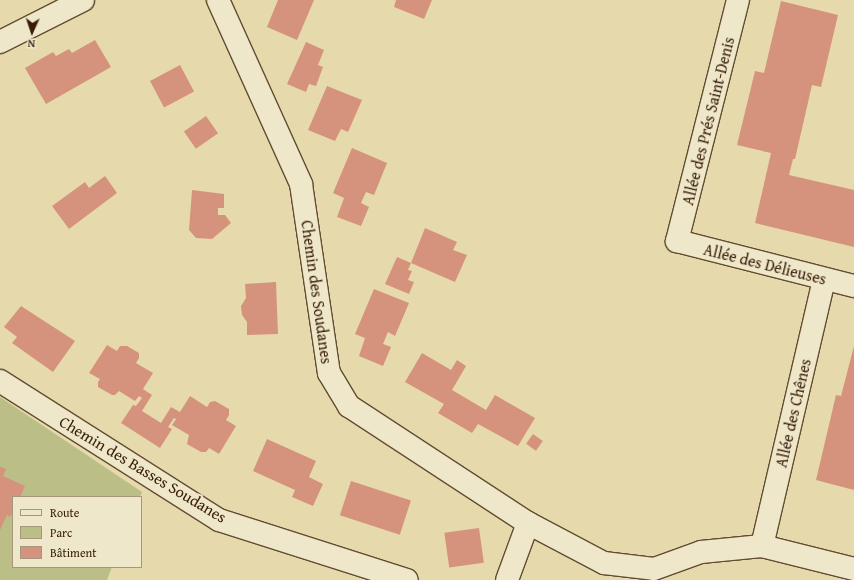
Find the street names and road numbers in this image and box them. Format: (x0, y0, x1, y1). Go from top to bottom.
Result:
street label: Allée des Prés Saint-Denis (678, 35, 738, 207)
street label: Chemin des Soudanes (297, 219, 337, 365)
street label: Allée des Délieuses (702, 239, 828, 289)
street label: Allée des Chênes (771, 357, 815, 469)
street label: Chemin des Basses Soudanes (56, 411, 230, 527)

